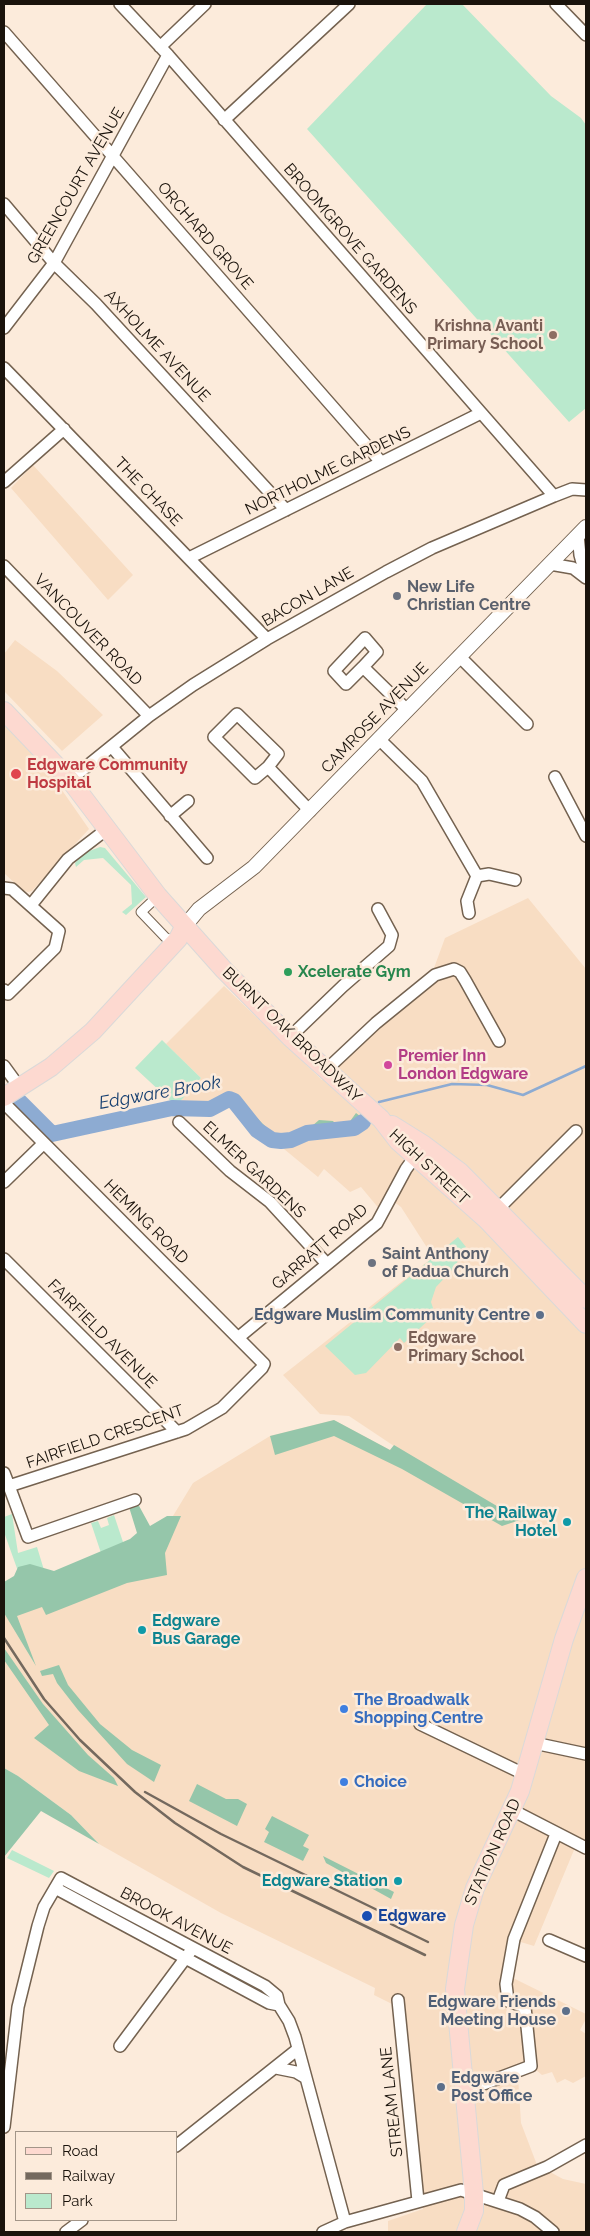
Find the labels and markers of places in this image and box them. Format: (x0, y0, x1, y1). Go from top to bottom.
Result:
place label: Krishna Avanti Primary School (427, 316, 543, 354)
marker: Krishna Avanti Primary School (547, 329, 559, 341)
place label: New Life Christian Centre (407, 577, 531, 615)
marker: New Life Christian Centre (391, 590, 403, 602)
place label: Edgware Community Hospital (27, 755, 188, 793)
marker: Edgware Community Hospital (9, 767, 23, 781)
place label: Xcelerate Gym (298, 962, 411, 982)
marker: Xcelerate Gym (282, 966, 294, 978)
place label: Premier Inn London Edgware (398, 1046, 528, 1084)
marker: Premier Inn London Edgware (382, 1059, 394, 1071)
place label: Saint Anthony of Padua Church (382, 1244, 509, 1282)
marker: Saint Anthony of Padua Church (366, 1257, 378, 1269)
place label: Edgware Muslim Community Centre (254, 1305, 530, 1325)
marker: Edgware Muslim Community Centre (534, 1309, 546, 1321)
place label: Edgware Primary School (408, 1328, 524, 1366)
marker: Edgware Primary School (392, 1341, 404, 1353)
place label: The Railway Hotel (465, 1503, 557, 1541)
marker: The Railway Hotel (561, 1516, 573, 1528)
place label: Edgware Bus Garage (152, 1611, 240, 1649)
marker: Edgware Bus Garage (136, 1624, 148, 1636)
place label: The Broadwalk Shopping Centre (354, 1690, 483, 1728)
marker: The Broadwalk Shopping Centre (338, 1703, 350, 1715)
place label: Choice (354, 1772, 407, 1792)
marker: Choice (338, 1776, 350, 1788)
place label: Edgware Station (262, 1871, 388, 1891)
marker: Edgware Station (392, 1875, 404, 1887)
place label: Edgware (378, 1906, 446, 1926)
marker: Edgware (360, 1909, 374, 1923)
place label: Edgware Friends Meeting House (428, 1992, 556, 2030)
marker: Edgware Friends Meeting House (560, 2005, 572, 2017)
place label: Edgware Post Office (451, 2068, 532, 2106)
marker: Edgware Post Office (435, 2081, 447, 2093)

